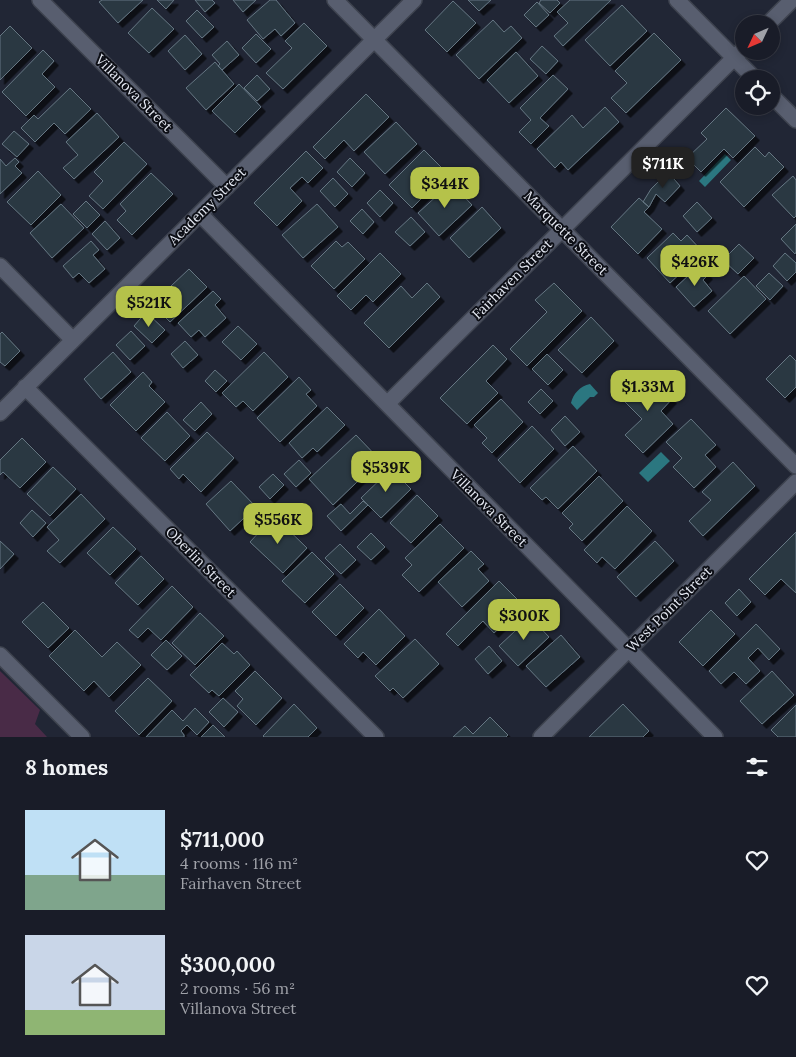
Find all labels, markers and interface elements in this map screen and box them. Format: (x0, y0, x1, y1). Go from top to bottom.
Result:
north arrow (735, 15, 780, 60)
map controls (735, 15, 780, 115)
street label: Villanova Street (91, 50, 177, 136)
button: locate (735, 70, 780, 115)
pin: $711K (628, 146, 698, 189)
text: $711K (642, 153, 684, 173)
street label: Academy Street (164, 163, 250, 249)
pin: $344K (410, 166, 480, 209)
text: $344K (421, 173, 469, 193)
street label: Marquette Street (520, 187, 612, 279)
street label: Fairhaven Street (468, 235, 556, 323)
pin: $426K (660, 244, 730, 287)
text: $426K (671, 251, 719, 271)
pin: $521K (114, 286, 184, 328)
text: $521K (127, 292, 171, 312)
pin: $1.33M (607, 370, 689, 412)
text: $1.33M (621, 376, 675, 396)
pin: $539K (351, 450, 421, 493)
text: $539K (362, 457, 410, 477)
street label: Villanova Street (446, 465, 532, 551)
pin: $556K (243, 502, 313, 545)
text: $556K (254, 509, 302, 529)
street label: Oberlin Street (162, 523, 240, 601)
street label: West Point Street (622, 562, 716, 656)
pin: $300K (489, 598, 559, 641)
text: $300K (499, 605, 549, 625)
icon: filters (743, 753, 771, 781)
text: 8 homes (25, 754, 108, 781)
text: $711,000 (180, 826, 264, 853)
icon: home (65, 830, 125, 890)
icon: heart (743, 846, 771, 874)
text: 4 rooms · 116 m² (180, 853, 298, 873)
text: Fairhaven Street (180, 873, 301, 893)
text: $300,000 (180, 951, 275, 978)
icon: home (65, 955, 125, 1015)
icon: heart (743, 971, 771, 999)
text: 2 rooms · 56 m² (180, 978, 295, 998)
text: Villanova Street (180, 998, 296, 1018)

